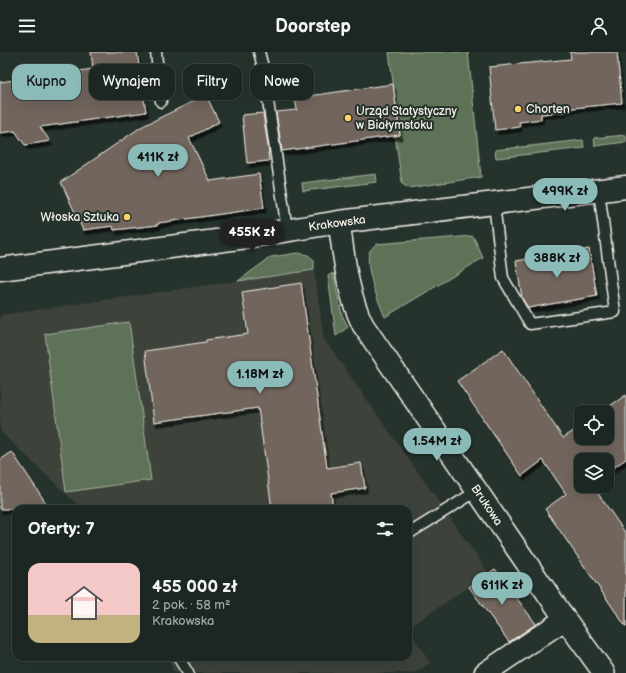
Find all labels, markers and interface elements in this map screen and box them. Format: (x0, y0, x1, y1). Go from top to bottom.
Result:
icon: menu (16, 15, 38, 37)
icon: person (588, 15, 610, 37)
text: Doorstep (275, 16, 351, 37)
chip: Kupno (12, 64, 81, 100)
chip: Wynajem (89, 64, 175, 100)
chip: Filtry (183, 64, 242, 100)
chip: Nowe (250, 64, 314, 100)
place label: Chorten (526, 102, 570, 117)
place label: Urząd Statystyczny w Białymstoku (356, 104, 458, 133)
marker: Chorten (513, 104, 523, 114)
marker: Urząd Statystyczny w Białymstoku (343, 113, 353, 123)
pin: 411K zł (121, 144, 195, 178)
text: 411K zł (137, 149, 179, 165)
pin: 499K zł (528, 178, 602, 212)
text: 499K zł (542, 183, 588, 199)
place label: Włoska Sztuka (40, 210, 119, 225)
marker: Włoska Sztuka (122, 212, 132, 222)
street label: Krakowska (308, 212, 367, 235)
pin: 455K zł (215, 219, 289, 253)
text: 455K zł (229, 224, 275, 240)
pin: 388K zł (520, 245, 594, 279)
text: 388K zł (534, 250, 580, 266)
pin: 1.18M zł (219, 361, 301, 395)
text: 1.18M zł (236, 366, 284, 382)
map controls (574, 405, 614, 493)
button: locate (574, 405, 614, 445)
pin: 1.54M zł (396, 428, 478, 462)
text: 1.54M zł (412, 433, 462, 449)
button: layers (574, 453, 614, 493)
street label: Brukowa (467, 482, 506, 529)
icon: filters (374, 518, 396, 540)
text: Oferty: 7 (28, 519, 95, 539)
pin: 611K zł (465, 572, 539, 606)
text: 455 000 zł (152, 577, 237, 597)
text: 611K zł (481, 577, 523, 593)
icon: home (60, 579, 108, 627)
text: 2 pok. · 58 m² (152, 597, 231, 613)
text: Krakowska (152, 613, 214, 629)

